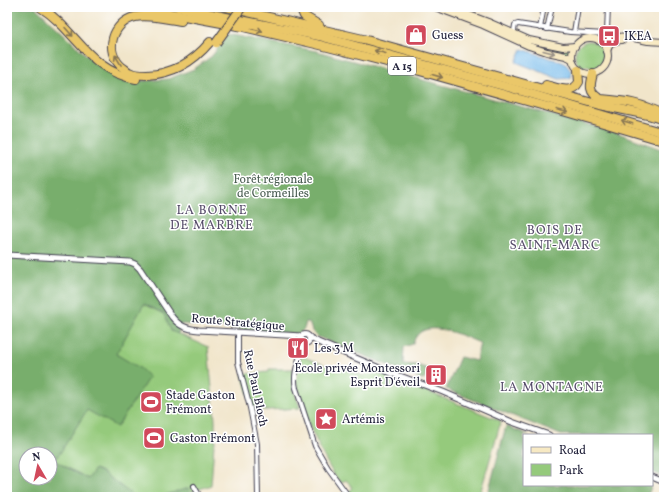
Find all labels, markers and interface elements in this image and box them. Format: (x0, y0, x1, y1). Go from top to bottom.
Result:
shop icon: Guess (403, 22, 429, 48)
bus stop icon: IKEA (596, 23, 622, 49)
one-way arrow (64, 27, 73, 37)
one-way arrow (250, 27, 263, 34)
place label: Guess (432, 28, 464, 44)
place label: IKEA (624, 29, 652, 45)
one-way arrow (374, 48, 387, 56)
one-way arrow (542, 49, 555, 57)
one-way arrow (113, 54, 121, 66)
road number: A 15 (388, 57, 416, 75)
one-way arrow (430, 73, 443, 80)
one-way arrow (555, 108, 568, 115)
one-way arrow (621, 117, 633, 125)
park label: Forêt régionale de Cormeilles (233, 172, 313, 202)
district label: LA BORNE DE MARBRE (170, 202, 254, 235)
district label: BOIS DE SAINT-MARC (510, 222, 600, 255)
street label: Route Stratégique (191, 311, 285, 335)
restaurant icon: Les 3 M (285, 335, 311, 361)
place label: Les 3 M (314, 341, 354, 357)
street label: Rue Paul Bloch (239, 348, 271, 428)
place label: École privée Montessori Esprit D'éveil (294, 360, 420, 391)
building icon: École privée Montessori Esprit D'éveil (423, 362, 449, 388)
district label: LA MONTAGNE (500, 379, 604, 397)
place label: Stade Gaston Frémont (166, 388, 235, 418)
sports icon: Stade Gaston Frémont (138, 389, 164, 415)
place icon: Artémis (313, 406, 339, 432)
place label: Artémis (342, 412, 385, 428)
sports icon: Gaston Frémont (141, 425, 167, 451)
place label: Gaston Frémont (170, 431, 255, 447)
legend (523, 434, 653, 486)
text: Road (559, 443, 586, 459)
north arrow (18, 446, 58, 486)
text: N (32, 450, 42, 466)
text: Park (559, 463, 584, 479)

